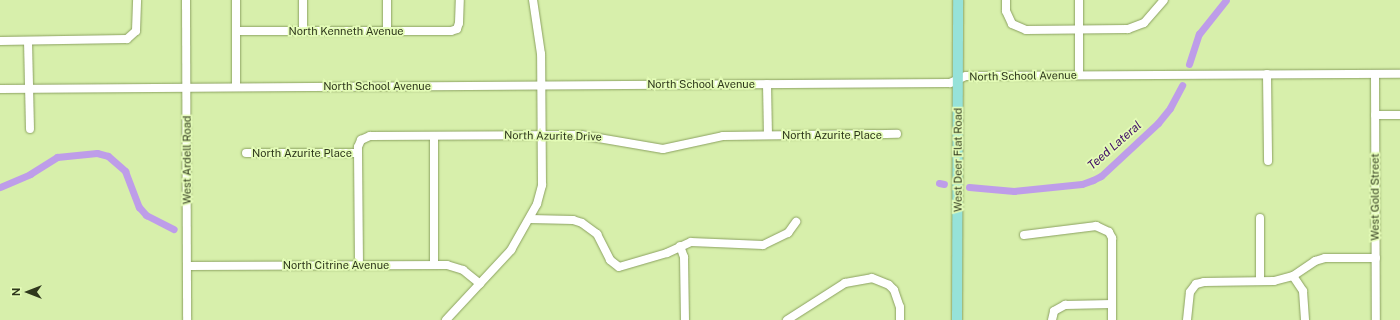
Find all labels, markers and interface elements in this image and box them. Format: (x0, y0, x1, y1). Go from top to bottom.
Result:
street label: North Kenneth Avenue (288, 24, 404, 38)
street label: North School Avenue (969, 68, 1077, 84)
street label: North School Avenue (647, 77, 755, 91)
street label: North School Avenue (323, 79, 431, 93)
street label: West Deer Flat Road (951, 108, 965, 212)
street label: West Ardell Road (180, 116, 194, 204)
water label: Teed Lateral (1085, 119, 1145, 173)
street label: North Azurite Place (782, 128, 882, 142)
street label: North Azurite Drive (504, 129, 602, 143)
street label: North Azurite Place (252, 146, 352, 160)
street label: West Gold Street (1368, 153, 1382, 241)
street label: North Citrine Avenue (283, 258, 389, 272)
north arrow (8, 272, 48, 312)
text: N (10, 288, 22, 296)

